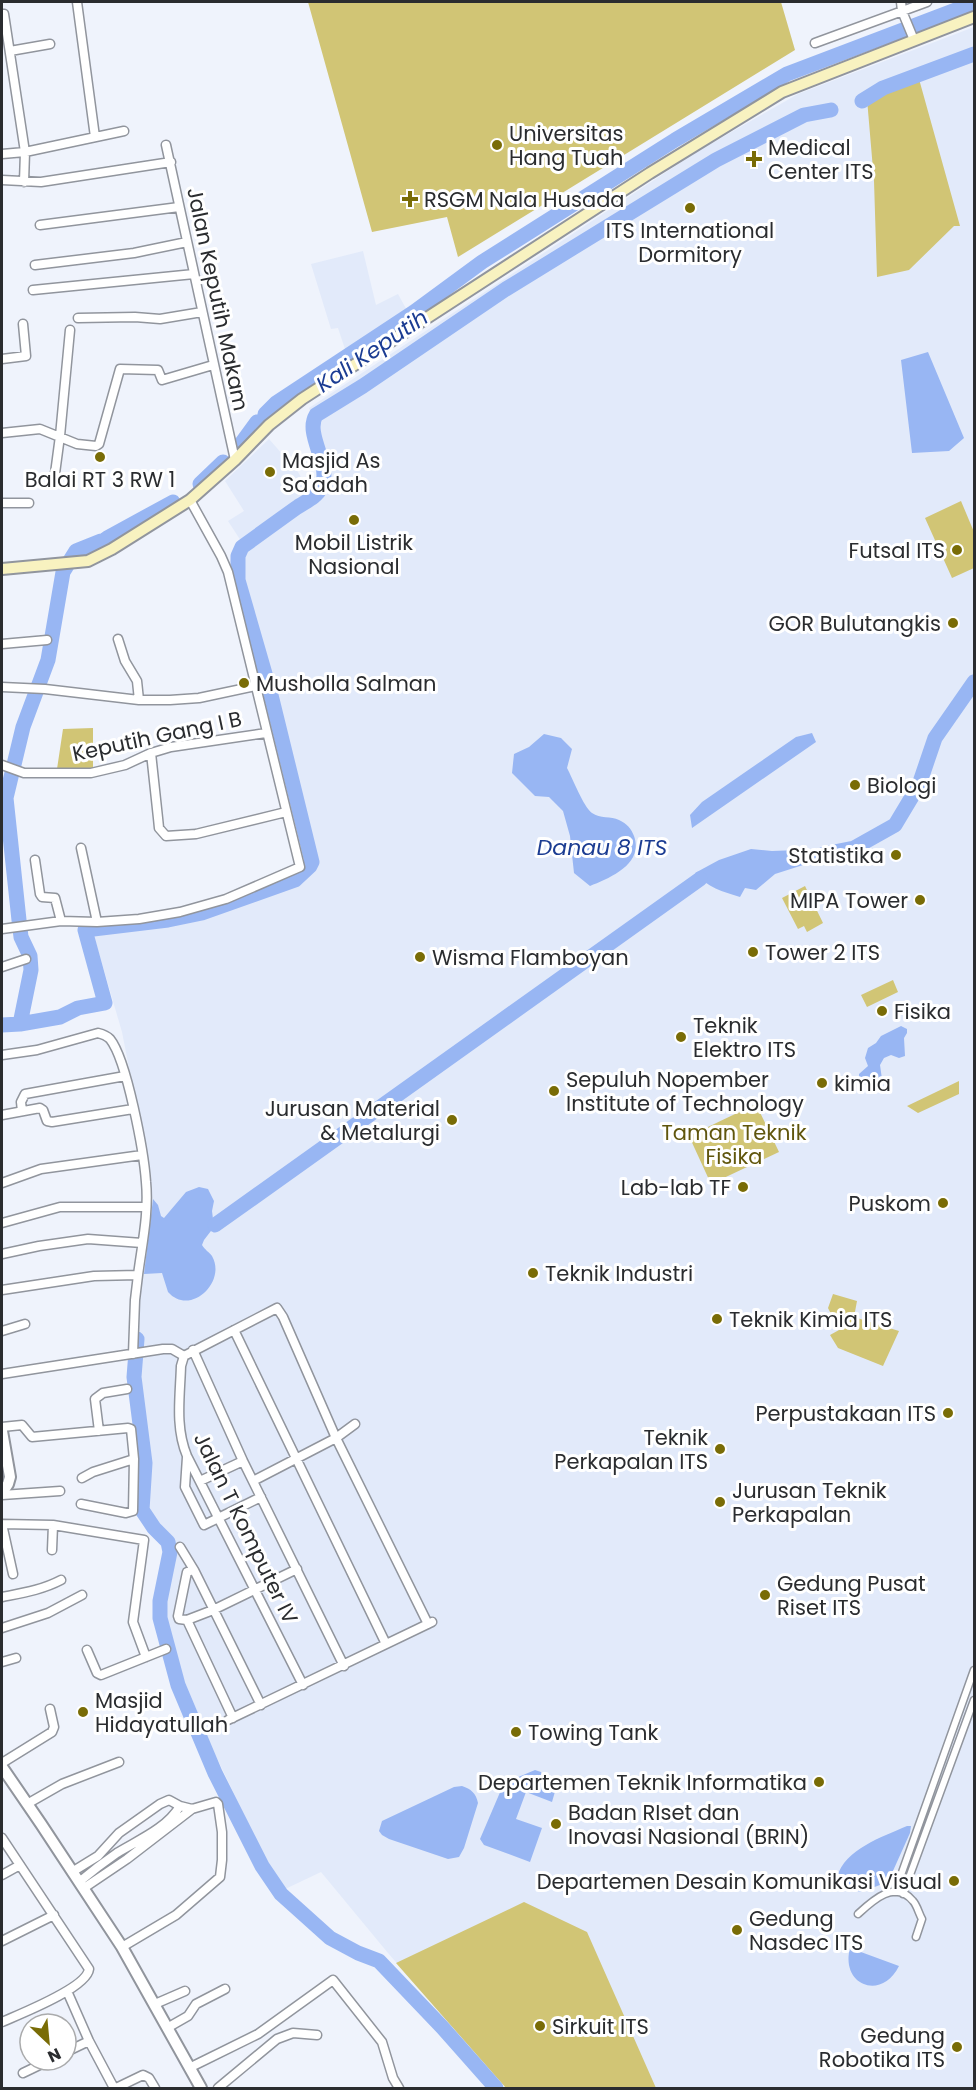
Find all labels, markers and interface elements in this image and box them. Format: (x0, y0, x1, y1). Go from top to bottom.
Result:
place label: Universitas Hang Tuah (509, 119, 623, 172)
place label: Medical Center ITS (768, 133, 874, 186)
marker: Universitas Hang Tuah (490, 138, 504, 152)
marker: Medical Center ITS (745, 150, 763, 168)
street label: Jalan Keputih Makam (180, 185, 256, 413)
place label: RSGM Nala Husada (424, 185, 625, 214)
marker: RSGM Nala Husada (401, 190, 419, 208)
marker: ITS International Dormitory (683, 201, 697, 215)
place label: ITS International Dormitory (606, 216, 774, 269)
water label: Kali Keputih (310, 302, 434, 400)
place label: Masjid As Sa'adah (282, 446, 381, 499)
marker: Balai RT 3 RW 1 (93, 450, 107, 464)
place label: Balai RT 3 RW 1 (25, 465, 175, 494)
marker: Masjid As Sa'adah (263, 465, 277, 479)
marker: Mobil Listrik Nasional (347, 513, 361, 527)
place label: Mobil Listrik Nasional (295, 528, 413, 581)
place label: Futsal ITS (849, 536, 945, 565)
marker: Futsal ITS (950, 543, 964, 557)
place label: GOR Bulutangkis (768, 609, 941, 638)
marker: GOR Bulutangkis (946, 616, 960, 630)
place label: Musholla Salman (256, 669, 436, 698)
marker: Musholla Salman (237, 676, 251, 690)
street label: Keputih Gang I B (70, 704, 244, 768)
place label: Biologi (867, 771, 936, 800)
marker: Biologi (848, 778, 862, 792)
water label: Danau 8 ITS (537, 832, 667, 863)
place label: Statistika (788, 841, 884, 870)
marker: Statistika (889, 848, 903, 862)
place label: MIPA Tower (790, 886, 908, 915)
marker: MIPA Tower (913, 893, 927, 907)
place label: Tower 2 ITS (765, 938, 880, 967)
place label: Wisma Flamboyan (432, 943, 629, 972)
marker: Tower 2 ITS (746, 945, 760, 959)
marker: Wisma Flamboyan (413, 950, 427, 964)
place label: Fisika (894, 997, 951, 1026)
marker: Fisika (875, 1004, 889, 1018)
place label: Teknik Elektro ITS (693, 1011, 796, 1064)
marker: Teknik Elektro ITS (674, 1030, 688, 1044)
place label: Sepuluh Nopember Institute of Technology (566, 1065, 804, 1118)
place label: kimia (834, 1069, 891, 1098)
marker: kimia (815, 1076, 829, 1090)
marker: Sepuluh Nopember Institute of Technology (547, 1084, 561, 1098)
place label: Jurusan Material & Metalurgi (265, 1094, 440, 1147)
marker: Jurusan Material & Metalurgi (445, 1113, 459, 1127)
park label: Taman Teknik Fisika (661, 1118, 807, 1171)
place label: Lab-lab TF (621, 1173, 731, 1202)
marker: Lab-lab TF (736, 1180, 750, 1194)
place label: Puskom (849, 1189, 931, 1218)
marker: Puskom (936, 1196, 950, 1210)
place label: Teknik Industri (545, 1259, 693, 1288)
marker: Teknik Industri (526, 1266, 540, 1280)
place label: Teknik Kimia ITS (729, 1305, 892, 1334)
marker: Teknik Kimia ITS (710, 1312, 724, 1326)
place label: Perpustakaan ITS (755, 1399, 936, 1428)
marker: Perpustakaan ITS (941, 1406, 955, 1420)
place label: Teknik Perkapalan ITS (554, 1423, 708, 1476)
street label: Jalan T Komputer IV (187, 1428, 305, 1628)
marker: Teknik Perkapalan ITS (713, 1442, 727, 1456)
place label: Jurusan Teknik Perkapalan (732, 1476, 887, 1529)
marker: Jurusan Teknik Perkapalan (713, 1495, 727, 1509)
place label: Gedung Pusat Riset ITS (777, 1569, 926, 1622)
marker: Gedung Pusat Riset ITS (758, 1588, 772, 1602)
place label: Masjid Hidayatullah (95, 1686, 228, 1739)
marker: Masjid Hidayatullah (76, 1705, 90, 1719)
place label: Towing Tank (528, 1718, 658, 1747)
marker: Towing Tank (509, 1725, 523, 1739)
place label: Departemen Teknik Informatika (478, 1768, 807, 1797)
marker: Departemen Teknik Informatika (812, 1775, 826, 1789)
place label: Badan RIset dan Inovasi Nasional (BRIN) (568, 1798, 809, 1851)
marker: Badan RIset dan Inovasi Nasional (BRIN) (549, 1817, 563, 1831)
place label: Departemen Desain Komunikasi Visual (537, 1867, 942, 1896)
marker: Departemen Desain Komunikasi Visual (947, 1874, 961, 1888)
place label: Gedung Nasdec ITS (749, 1904, 863, 1957)
marker: Gedung Nasdec ITS (730, 1923, 744, 1937)
north arrow (18, 2012, 78, 2072)
place label: Sirkuit ITS (552, 2012, 649, 2041)
marker: Sirkuit ITS (533, 2019, 547, 2033)
place label: Gedung Robotika ITS (819, 2021, 945, 2074)
marker: Gedung Robotika ITS (950, 2040, 964, 2054)
text: N (44, 2042, 65, 2068)

